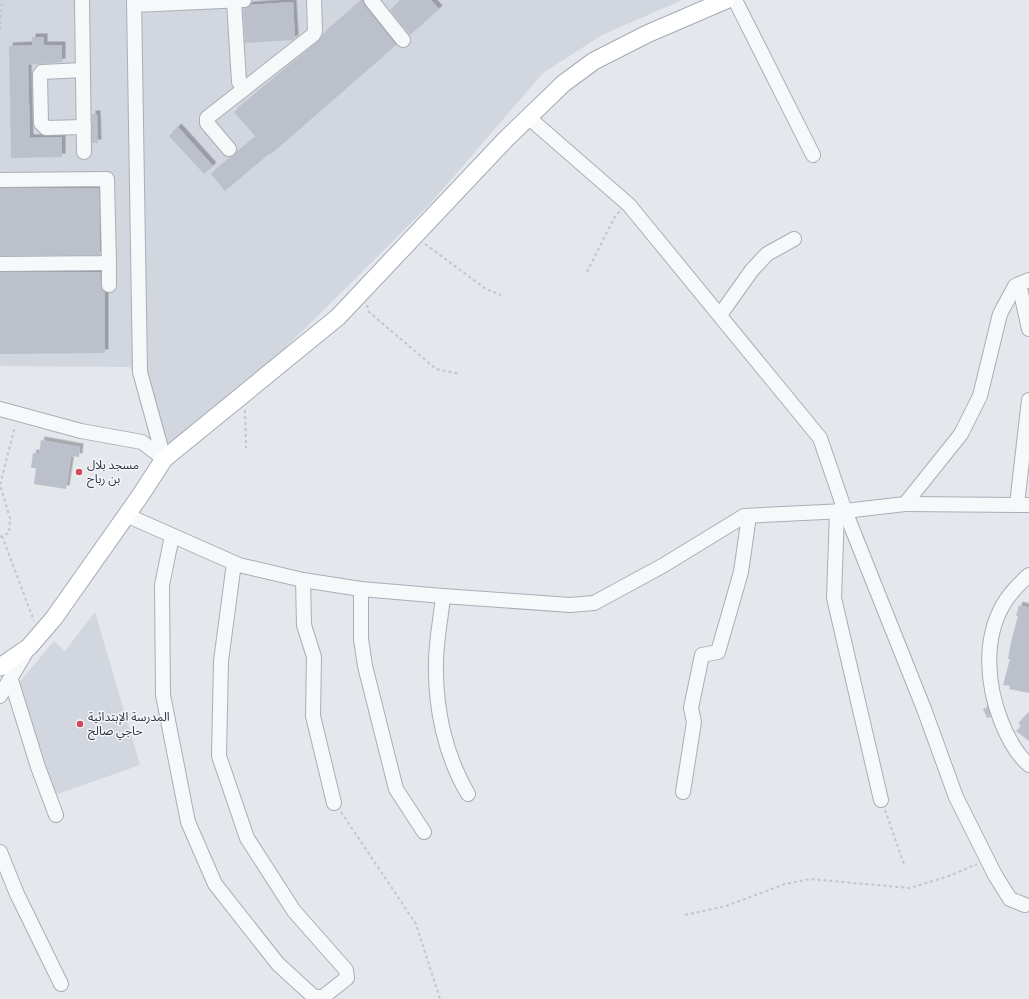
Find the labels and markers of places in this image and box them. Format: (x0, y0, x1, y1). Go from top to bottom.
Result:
place label: مسجد بلال بن رباح (87, 458, 139, 488)
marker: مسجد بلال بن رباح (74, 467, 84, 477)
place label: المدرسة الإبتدائية حاجي صالح (88, 710, 170, 741)
marker: المدرسة الإبتدائية حاجي صالح (75, 719, 85, 729)

